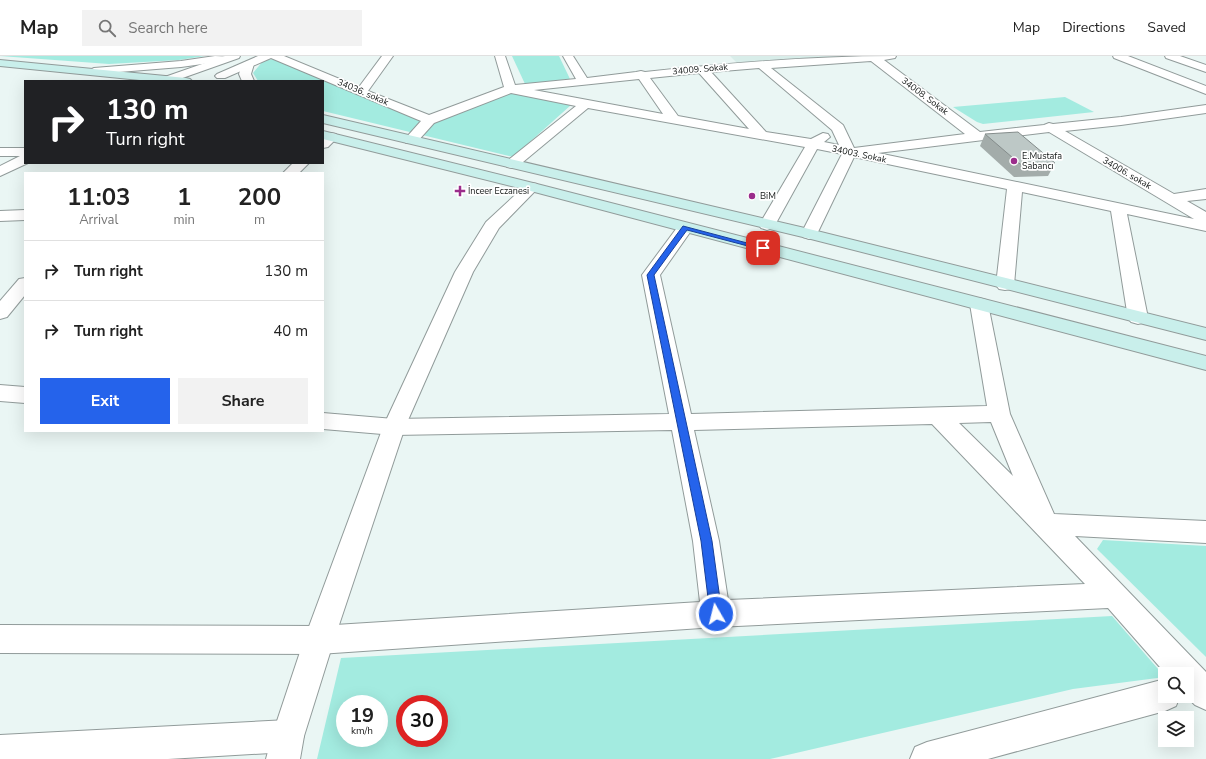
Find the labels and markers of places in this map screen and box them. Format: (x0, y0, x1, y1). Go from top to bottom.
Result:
place label: E.Mustafa Sabancı (1022, 150, 1062, 172)
marker: E.Mustafa Sabancı (1009, 156, 1019, 166)
place label: İnceer Eczanesi (468, 185, 529, 197)
marker: İnceer Eczanesi (455, 186, 465, 196)
place label: BiM (760, 190, 776, 202)
marker: BiM (747, 191, 757, 201)
pin (746, 231, 780, 265)

